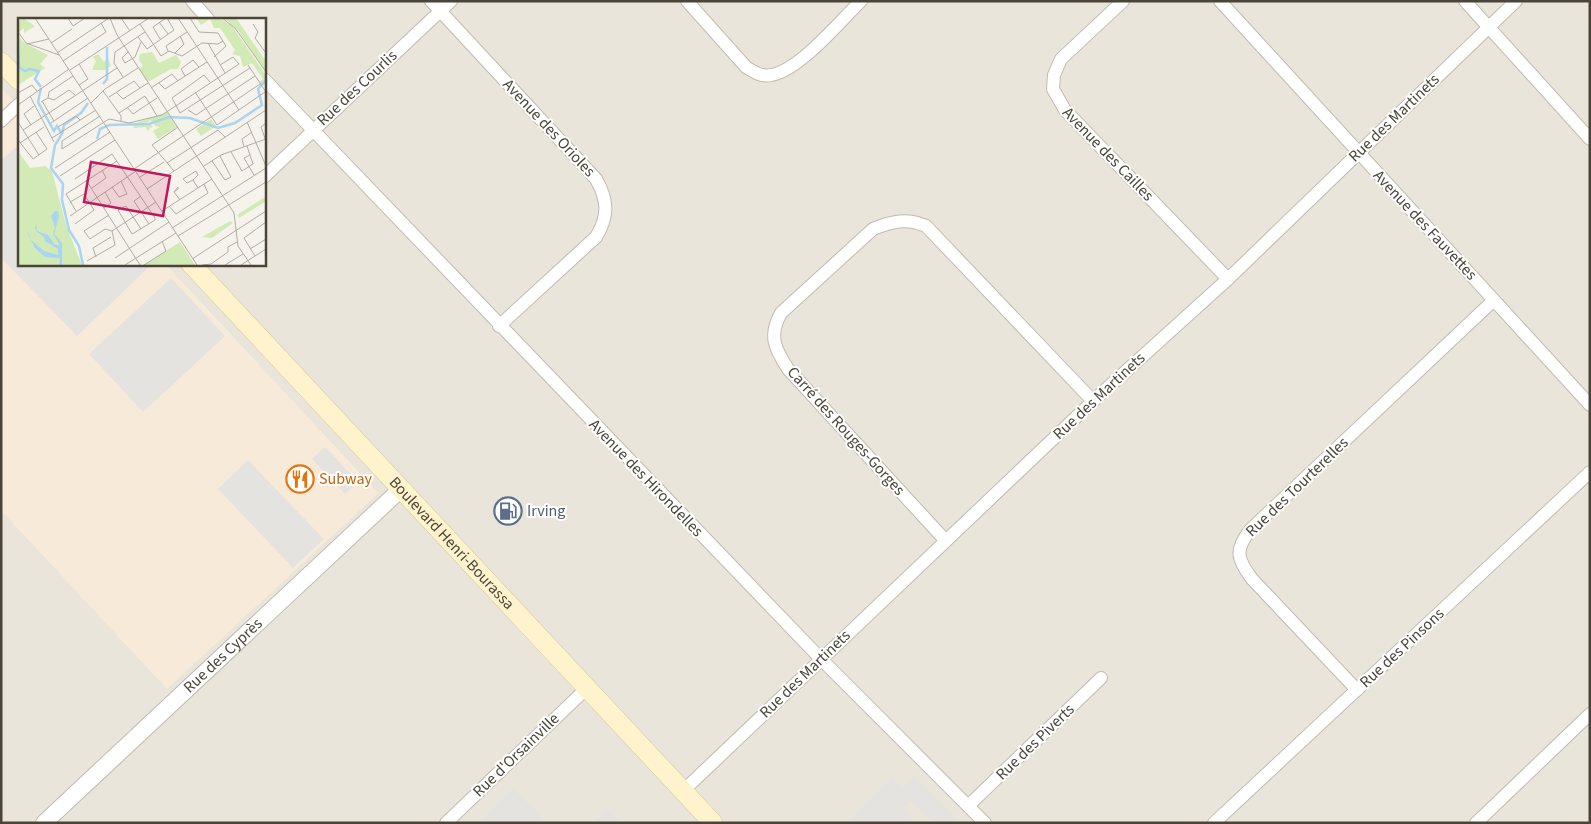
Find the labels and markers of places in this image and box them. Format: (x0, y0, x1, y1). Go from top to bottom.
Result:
restaurant icon: Subway (285, 464, 315, 494)
place label: Subway (319, 468, 372, 490)
fuel station icon: Irving (493, 496, 523, 526)
place label: Irving (527, 500, 565, 522)

